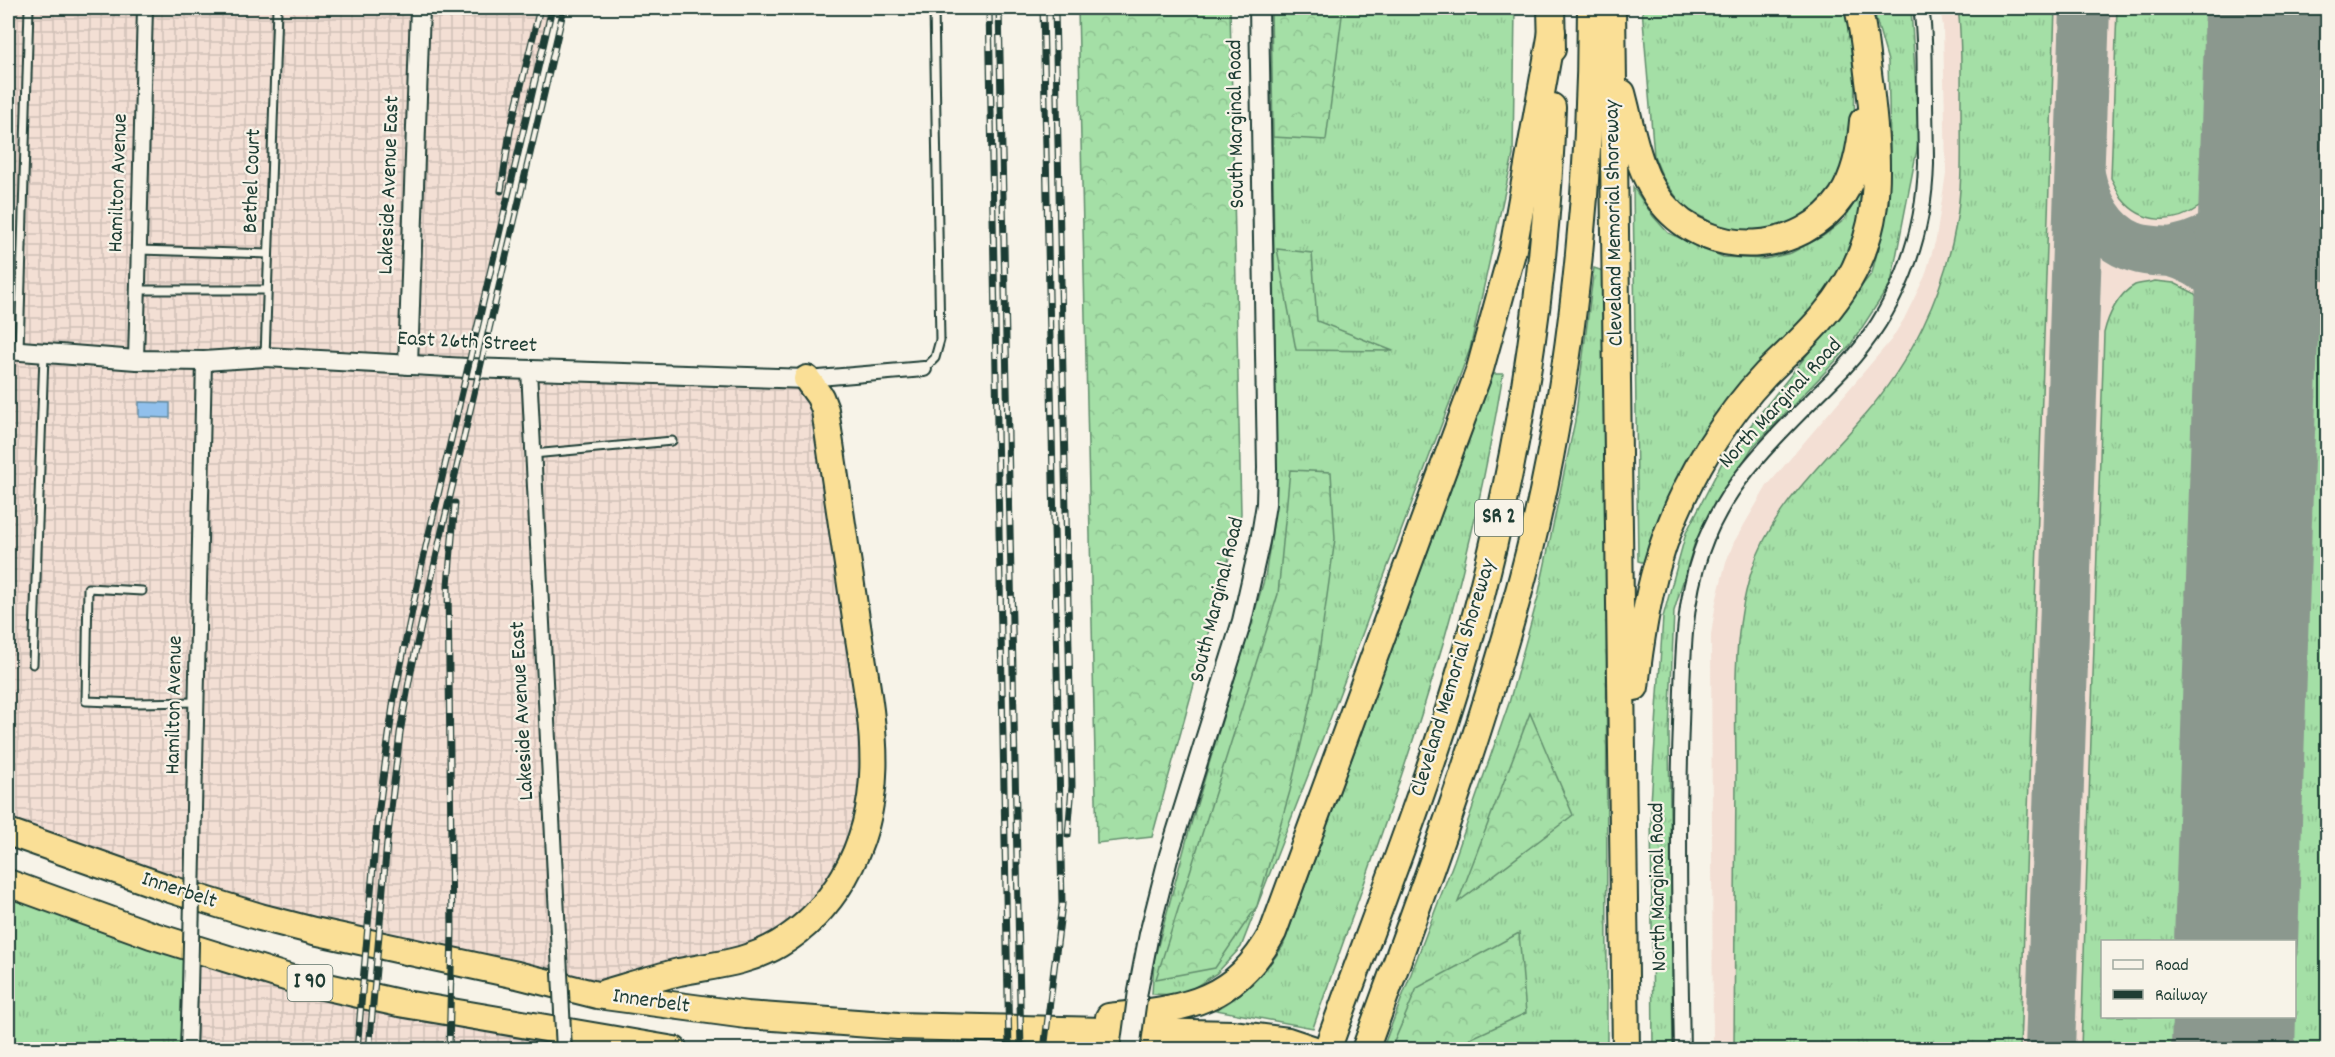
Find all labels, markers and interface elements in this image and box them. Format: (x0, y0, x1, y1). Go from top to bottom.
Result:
street label: South Marginal Road (1220, 39, 1254, 209)
street label: Lakeside Avenue East (371, 95, 409, 275)
street label: Cleveland Memorial Shoreway (1597, 98, 1633, 347)
street label: Hamilton Avenue (101, 113, 137, 253)
street label: Bethel Court (236, 128, 270, 234)
street label: East 26th Street (396, 324, 538, 362)
street label: North Marginal Road (1712, 332, 1850, 476)
road number: SR 2 (1475, 500, 1523, 536)
street label: South Marginal Road (1183, 514, 1253, 686)
street label: Cleveland Memorial Shoreway (1403, 554, 1505, 801)
street label: Lakeside Avenue East (503, 621, 543, 801)
street label: Hamilton Avenue (158, 635, 192, 775)
street label: North Marginal Road (1642, 802, 1676, 972)
street label: Innerbelt (137, 864, 221, 918)
legend (2101, 940, 2296, 1018)
text: Road (2155, 954, 2189, 979)
road number: I 90 (288, 965, 332, 1001)
street label: Innerbelt (610, 981, 692, 1023)
text: Railway (2155, 984, 2208, 1009)

